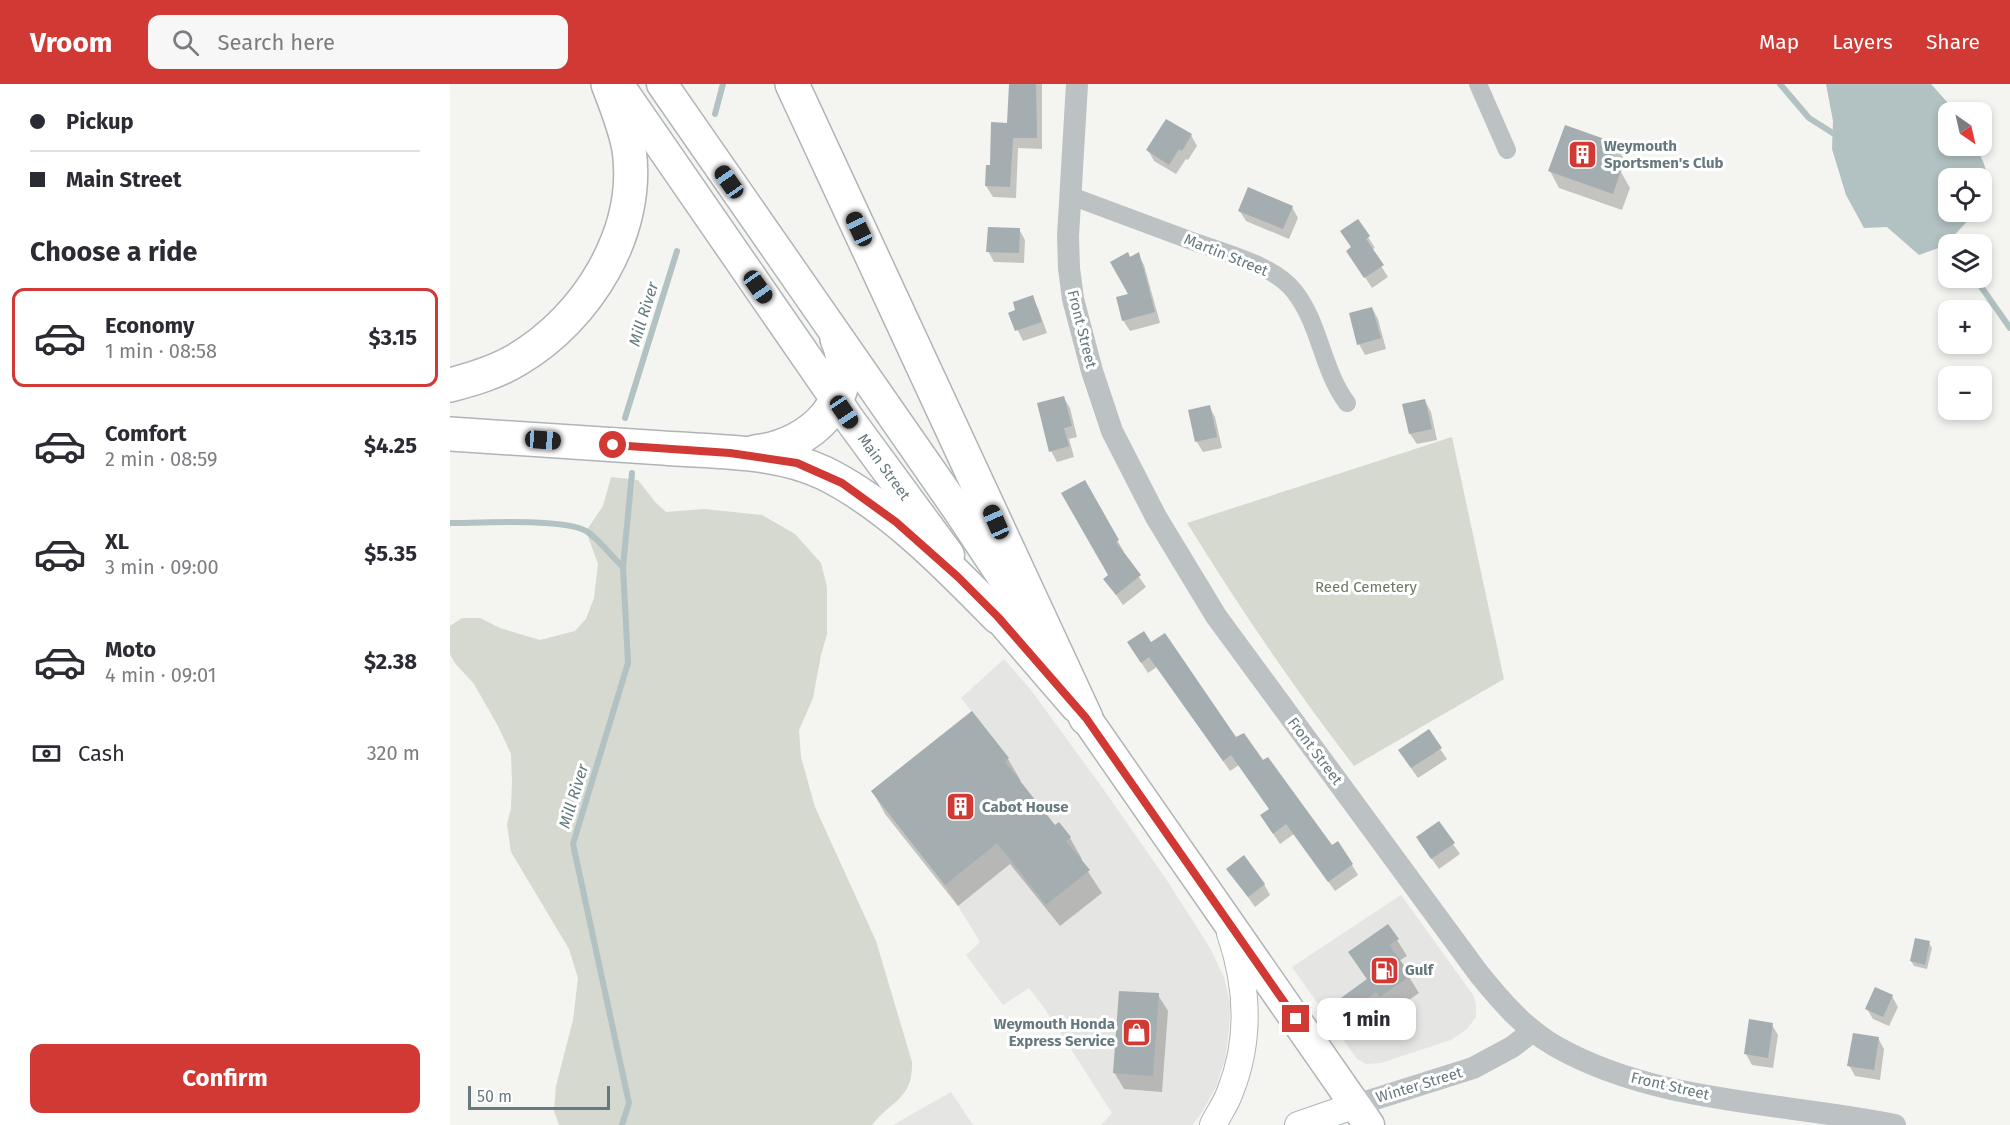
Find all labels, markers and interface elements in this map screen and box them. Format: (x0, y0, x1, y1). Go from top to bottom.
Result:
search box (148, 15, 568, 69)
text: Vroom (30, 26, 112, 59)
icon: search (169, 26, 202, 59)
text: Search here (217, 29, 335, 56)
text: Map (1759, 29, 1799, 55)
text: Layers (1832, 29, 1893, 55)
text: Share (1926, 29, 1980, 55)
north arrow (1938, 102, 1992, 156)
map controls (1938, 102, 1992, 420)
text: Pickup (66, 108, 134, 135)
place label: Weymouth Sportsmen's Club (1604, 137, 1724, 172)
building icon: Weymouth Sportsmen's Club (1567, 139, 1599, 171)
car (711, 162, 747, 202)
text: Main Street (66, 166, 181, 193)
button: locate (1938, 168, 1992, 222)
car (843, 209, 875, 249)
street label: Martin Street (1181, 230, 1271, 280)
button: layers (1938, 234, 1992, 288)
text: Choose a ride (30, 236, 197, 268)
car (740, 267, 776, 307)
water label: Mill River (625, 279, 663, 349)
street label: Front Street (1064, 288, 1101, 370)
button: + (1938, 300, 1992, 354)
icon: car (33, 311, 87, 365)
text: Economy (105, 312, 194, 339)
text: $3.15 (368, 324, 417, 351)
text: 1 min · 08:58 (105, 339, 217, 363)
button: − (1938, 366, 1992, 420)
car (826, 392, 862, 432)
icon: car (33, 419, 87, 473)
text: Comfort (105, 420, 186, 447)
car (524, 430, 562, 450)
street label: Main Street (854, 430, 914, 504)
route start (599, 431, 626, 458)
text: $4.25 (364, 432, 417, 459)
text: 2 min · 08:59 (105, 447, 217, 471)
car (980, 502, 1012, 542)
icon: car (33, 527, 87, 581)
text: XL (105, 528, 129, 555)
text: $5.35 (364, 540, 417, 567)
text: 3 min · 09:00 (105, 555, 219, 579)
park label: Reed Cemetery (1315, 578, 1418, 596)
icon: car (33, 635, 87, 689)
text: Moto (105, 636, 156, 663)
text: $2.38 (364, 648, 417, 675)
text: 4 min · 09:01 (105, 663, 216, 687)
street label: Front Street (1284, 714, 1347, 789)
icon: cash (30, 737, 63, 770)
text: Cash (78, 740, 125, 767)
text: 320 m (367, 741, 420, 765)
water label: Mill River (555, 761, 593, 831)
building icon: Cabot House (945, 791, 977, 823)
place label: Cabot House (982, 798, 1069, 816)
fuel station icon: Gulf (1368, 954, 1400, 986)
place label: Gulf (1405, 961, 1435, 979)
callout: 1 min (1317, 998, 1416, 1040)
route end (1282, 1005, 1309, 1032)
text: 1 min (1342, 1007, 1391, 1031)
place label: Weymouth Honda Express Service (994, 1015, 1115, 1050)
shop icon: Weymouth Honda Express Service (1120, 1017, 1152, 1049)
button: Confirm (30, 1044, 420, 1113)
street label: Winter Street (1374, 1063, 1465, 1107)
street label: Front Street (1629, 1068, 1711, 1104)
scale bar (468, 1083, 610, 1110)
text: 50 m (477, 1087, 512, 1106)

